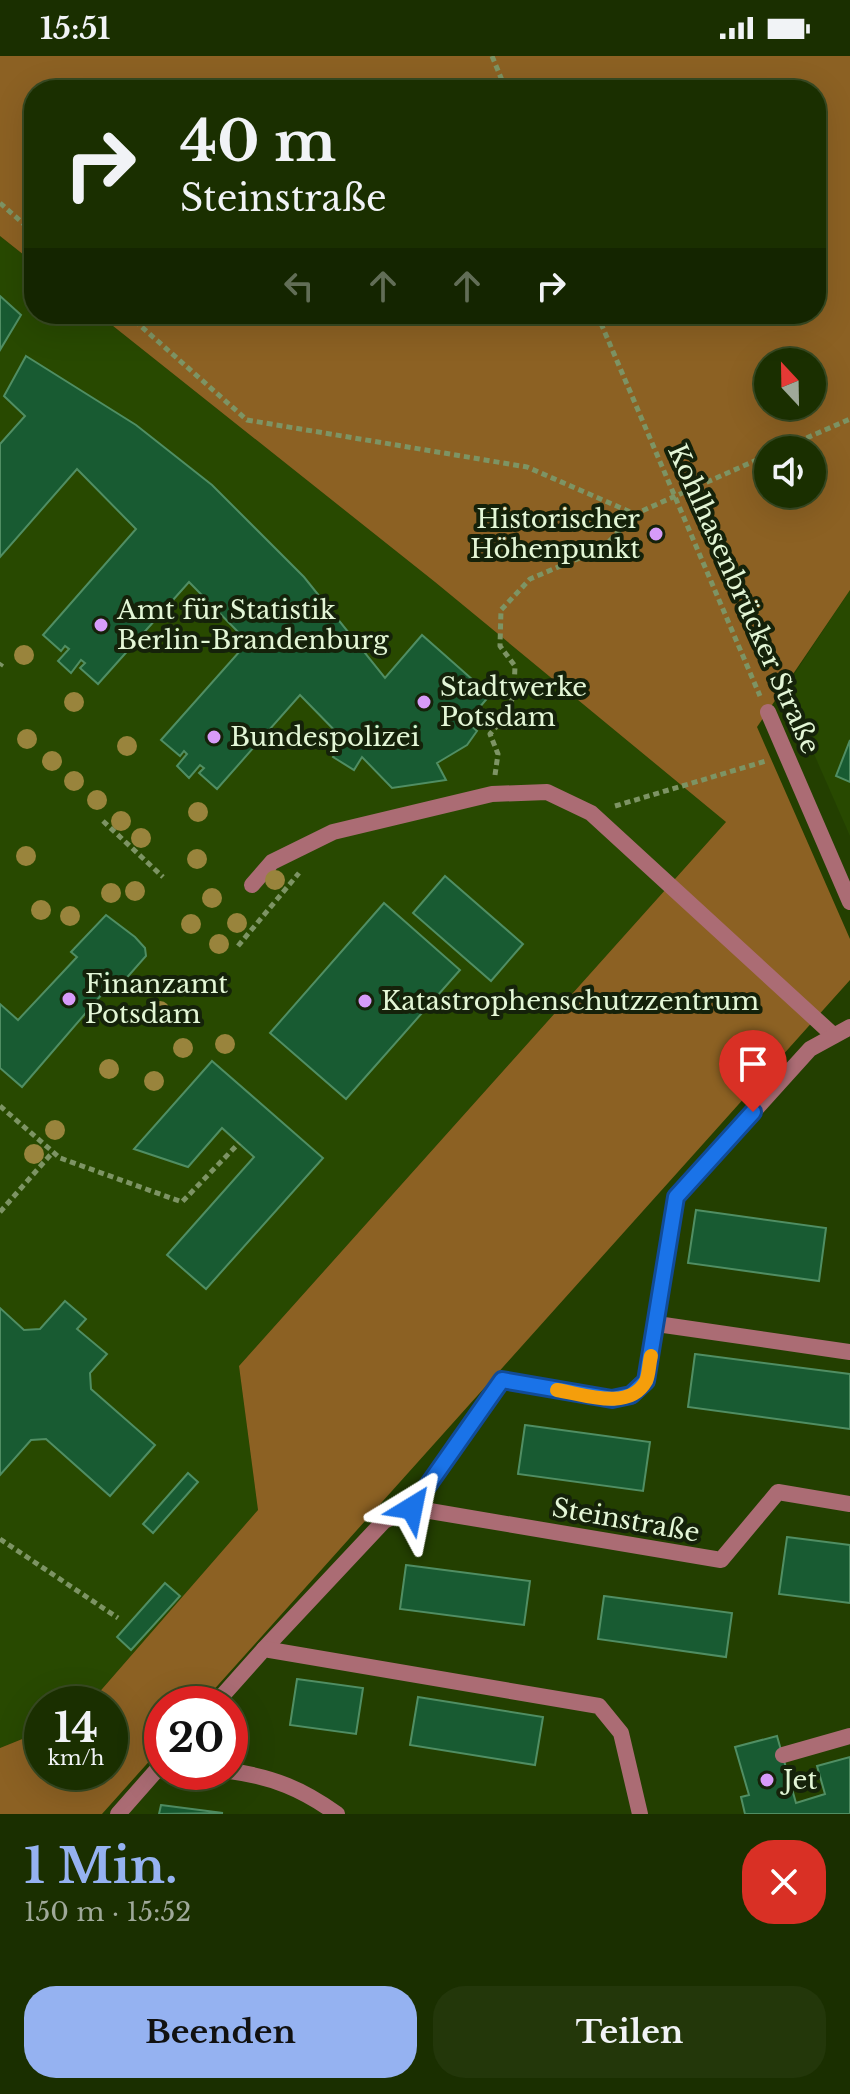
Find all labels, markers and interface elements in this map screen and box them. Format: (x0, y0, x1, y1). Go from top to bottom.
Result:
text: 15:51 (40, 10, 110, 47)
text: 40 m (180, 107, 336, 176)
icon: right (48, 112, 152, 216)
text: Steinstraße (180, 176, 387, 221)
icon: left (277, 264, 321, 308)
icon: ahead (361, 264, 405, 308)
icon: ahead (445, 264, 489, 308)
icon: right (529, 264, 573, 308)
north arrow (754, 348, 826, 420)
map controls (754, 348, 826, 508)
button: sound (754, 436, 826, 508)
street label: Kohlhasenbrücker Straße (661, 439, 827, 759)
place label: Historischer Höhenpunkt (470, 503, 641, 565)
marker: Historischer Höhenpunkt (647, 525, 665, 543)
place label: Amt für Statistik Berlin-Brandenburg (116, 594, 389, 656)
marker: Amt für Statistik Berlin-Brandenburg (92, 616, 110, 634)
place label: Stadtwerke Potsdam (440, 671, 587, 733)
marker: Stadtwerke Potsdam (415, 693, 433, 711)
place label: Bundespolizei (230, 721, 420, 753)
marker: Bundespolizei (205, 728, 223, 746)
place label: Finanzamt Potsdam (85, 968, 228, 1030)
place label: Katastrophenschutzzentrum (381, 985, 759, 1017)
marker: Finanzamt Potsdam (60, 990, 78, 1008)
marker: Katastrophenschutzzentrum (356, 992, 374, 1010)
pin (719, 1030, 787, 1112)
icon: arrive (731, 1042, 775, 1086)
position arrow (370, 1466, 454, 1550)
street label: Steinstraße (550, 1491, 702, 1549)
speed limit sign: 20 (144, 1686, 248, 1790)
text: 14 (54, 1703, 98, 1753)
text: km/h (48, 1746, 104, 1770)
place label: Jet (780, 1764, 817, 1796)
marker: Jet (758, 1771, 776, 1789)
text: 1 Min. (24, 1836, 177, 1896)
button: close (742, 1840, 826, 1924)
text: 150 m · 15:52 (24, 1896, 191, 1928)
button: Beenden (24, 1986, 417, 2078)
button: Teilen (433, 1986, 826, 2078)

